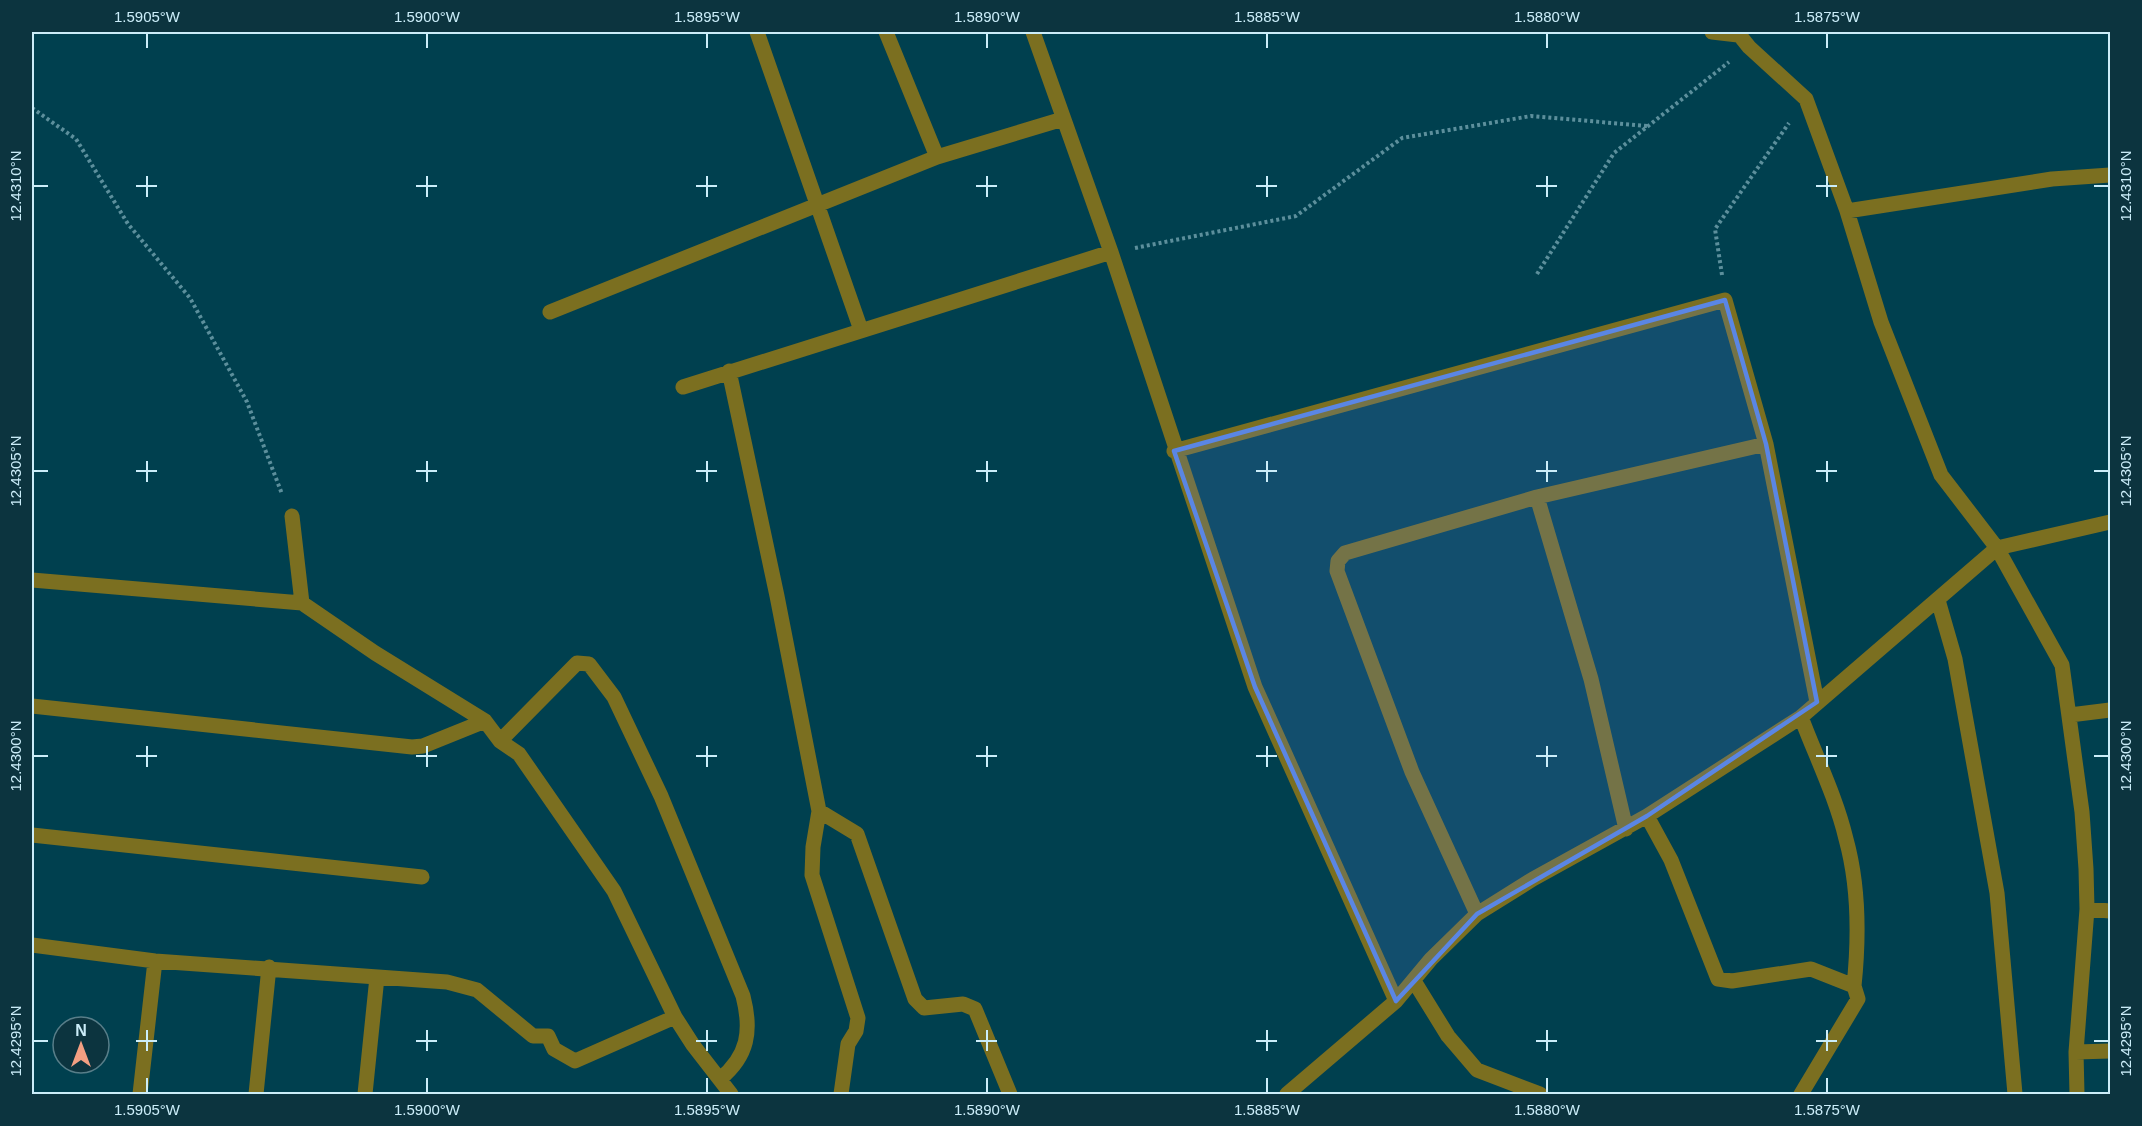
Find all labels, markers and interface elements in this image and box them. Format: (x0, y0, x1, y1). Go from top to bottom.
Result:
text: 1.5905°W (114, 8, 181, 25)
text: 1.5900°W (394, 8, 461, 25)
text: 1.5895°W (674, 8, 741, 25)
text: 1.5890°W (954, 8, 1021, 25)
text: 1.5885°W (1234, 8, 1301, 25)
text: 1.5880°W (1514, 8, 1581, 25)
text: 1.5875°W (1794, 8, 1861, 25)
text: 12.4310°N (7, 150, 24, 222)
text: 12.4310°N (2117, 150, 2134, 222)
text: 12.4305°N (7, 435, 24, 507)
text: 12.4305°N (2117, 435, 2134, 507)
text: 12.4300°N (7, 720, 24, 792)
text: 12.4300°N (2117, 720, 2134, 792)
text: 12.4295°N (7, 1005, 24, 1077)
text: 12.4295°N (2117, 1005, 2134, 1077)
north arrow (51, 1015, 111, 1075)
text: N (75, 1022, 87, 1039)
text: 1.5905°W (114, 1101, 181, 1118)
text: 1.5900°W (394, 1101, 461, 1118)
text: 1.5895°W (674, 1101, 741, 1118)
text: 1.5890°W (954, 1101, 1021, 1118)
text: 1.5885°W (1234, 1101, 1301, 1118)
text: 1.5880°W (1514, 1101, 1581, 1118)
text: 1.5875°W (1794, 1101, 1861, 1118)

